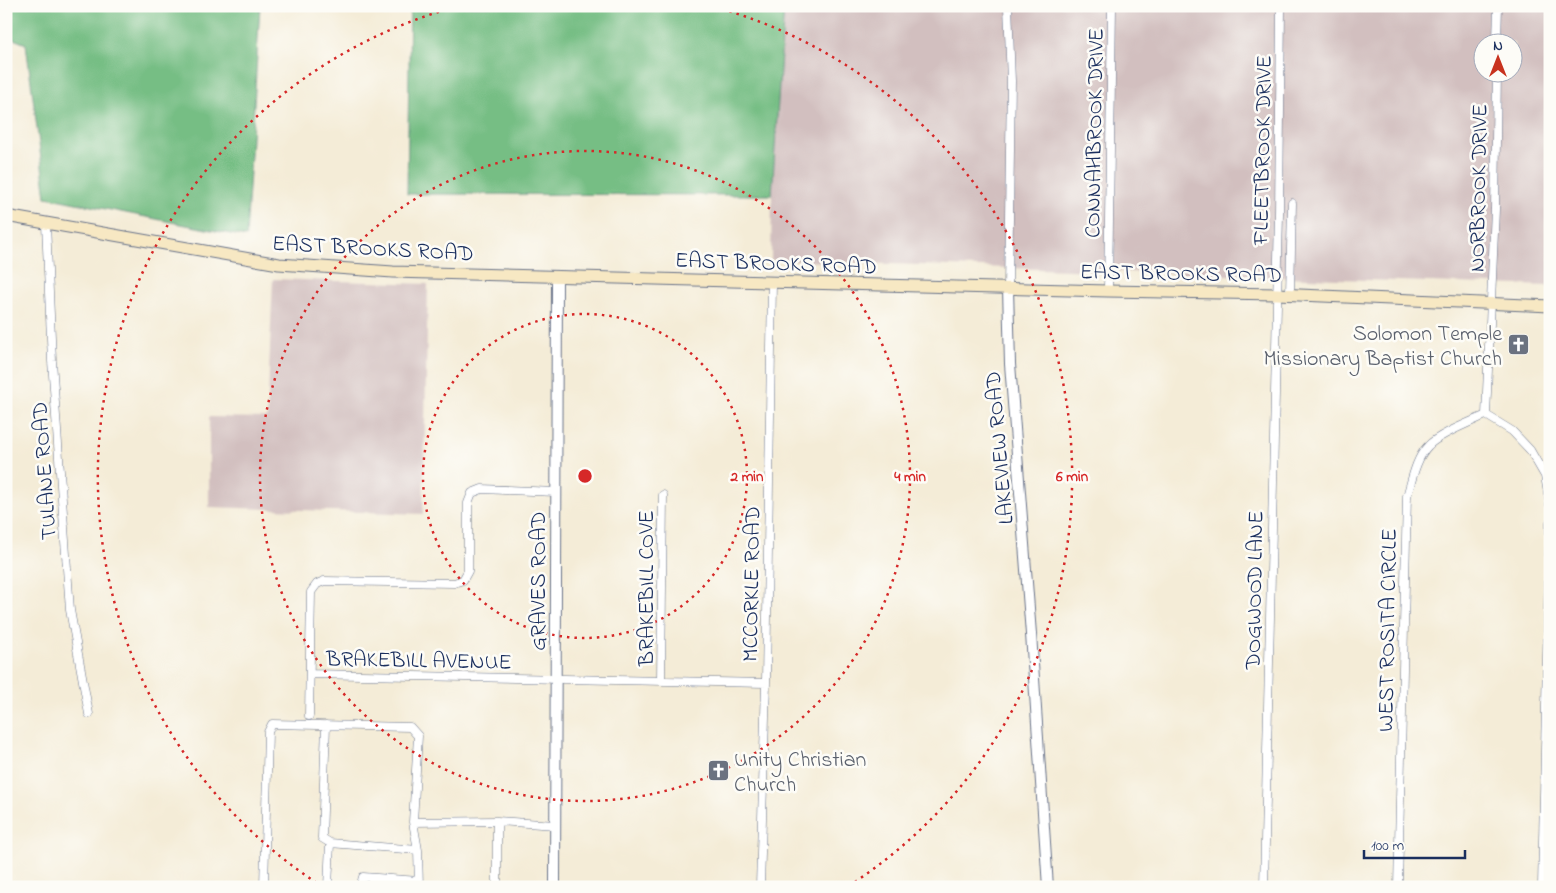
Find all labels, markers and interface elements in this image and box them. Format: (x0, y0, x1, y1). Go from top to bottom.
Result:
street label: CONNAHBROOK DRIVE (1078, 28, 1114, 238)
north arrow (1474, 32, 1524, 82)
text: N (1493, 36, 1503, 57)
street label: FLEETBROOK DRIVE (1246, 55, 1282, 246)
street label: NORBROOK DRIVE (1463, 104, 1497, 272)
street label: EAST BROOKS ROAD (271, 229, 475, 271)
street label: EAST BROOKS ROAD (674, 245, 877, 285)
street label: EAST BROOKS ROAD (1080, 257, 1282, 293)
place label: Solomon Temple Missionary Baptist Church (1263, 319, 1502, 377)
church icon: Solomon Temple Missionary Baptist Church (1506, 333, 1530, 357)
street label: LAKEVIEW ROAD (978, 370, 1024, 526)
street label: TULANE ROAD (25, 401, 67, 541)
text: 2 min (730, 466, 764, 488)
text: 4 min (893, 466, 926, 488)
text: 6 min (1055, 466, 1089, 488)
centre of rings (576, 467, 594, 485)
street label: MCCORKLE ROAD (736, 506, 770, 662)
street label: BRAKEBILL COVE (632, 510, 664, 667)
street label: DOGWOOD LANE (1239, 510, 1273, 671)
street label: GRAVES ROAD (524, 511, 556, 651)
street label: WEST ROSITA CIRCLE (1371, 528, 1407, 732)
street label: BRAKEBILL AVENUE (325, 644, 512, 680)
place label: Unity Christian Church (734, 745, 866, 802)
church icon: Unity Christian Church (706, 759, 730, 783)
scale bar (1364, 828, 1465, 860)
text: 100 m (1371, 835, 1404, 857)

